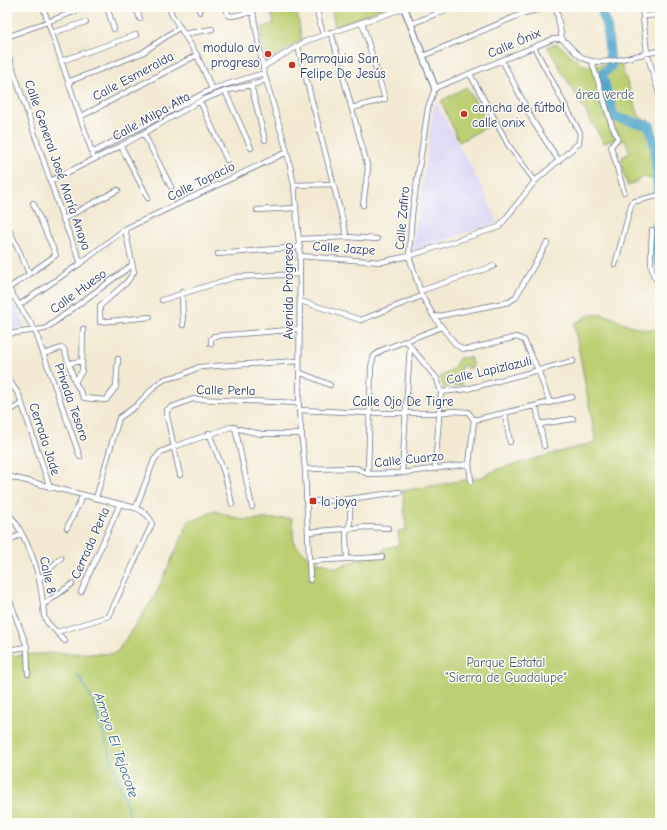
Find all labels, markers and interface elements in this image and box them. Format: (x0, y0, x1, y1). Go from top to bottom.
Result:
street label: Calle Ónix (485, 24, 543, 61)
place label: modulo av progreso (203, 40, 261, 70)
street label: Calle Esmeralda (90, 48, 176, 104)
marker: modulo av progreso (263, 49, 273, 59)
place label: Parroquia San Felipe De Jesús (300, 51, 386, 81)
marker: Parroquia San Felipe De Jesús (287, 60, 297, 70)
street label: Calle General José María Anaya (22, 78, 94, 252)
park label: área verde (575, 87, 635, 102)
street label: Calle Milpa Alta (110, 89, 192, 143)
place label: cancha de fútbol calle onix (472, 100, 565, 130)
marker: cancha de fútbol calle onix (459, 109, 469, 119)
street label: Calle Topacio (165, 158, 237, 204)
street label: Calle Zafiro (392, 185, 412, 250)
street label: Calle Jazpe (312, 238, 376, 258)
street label: Avenida Progreso (281, 242, 296, 339)
street label: Calle Hueso (47, 265, 109, 316)
street label: Calle Lapizlazuli (445, 353, 533, 387)
street label: Privada Tesoro (52, 361, 92, 443)
street label: Calle Perla (196, 382, 256, 398)
street label: Calle Ojo De Tigre (353, 394, 454, 409)
street label: Cerrada Jade (26, 401, 64, 478)
street label: Calle Cuarzo (373, 448, 445, 470)
place label: la joya (321, 494, 357, 509)
marker: la joya (308, 496, 318, 506)
street label: Cerrada Perla (67, 505, 113, 581)
street label: Calle 8 (37, 555, 59, 595)
park label: Parque Estatal "Sierra de Guadalupe" (445, 655, 567, 685)
water label: Arroyo El Tejocote (90, 689, 142, 800)

